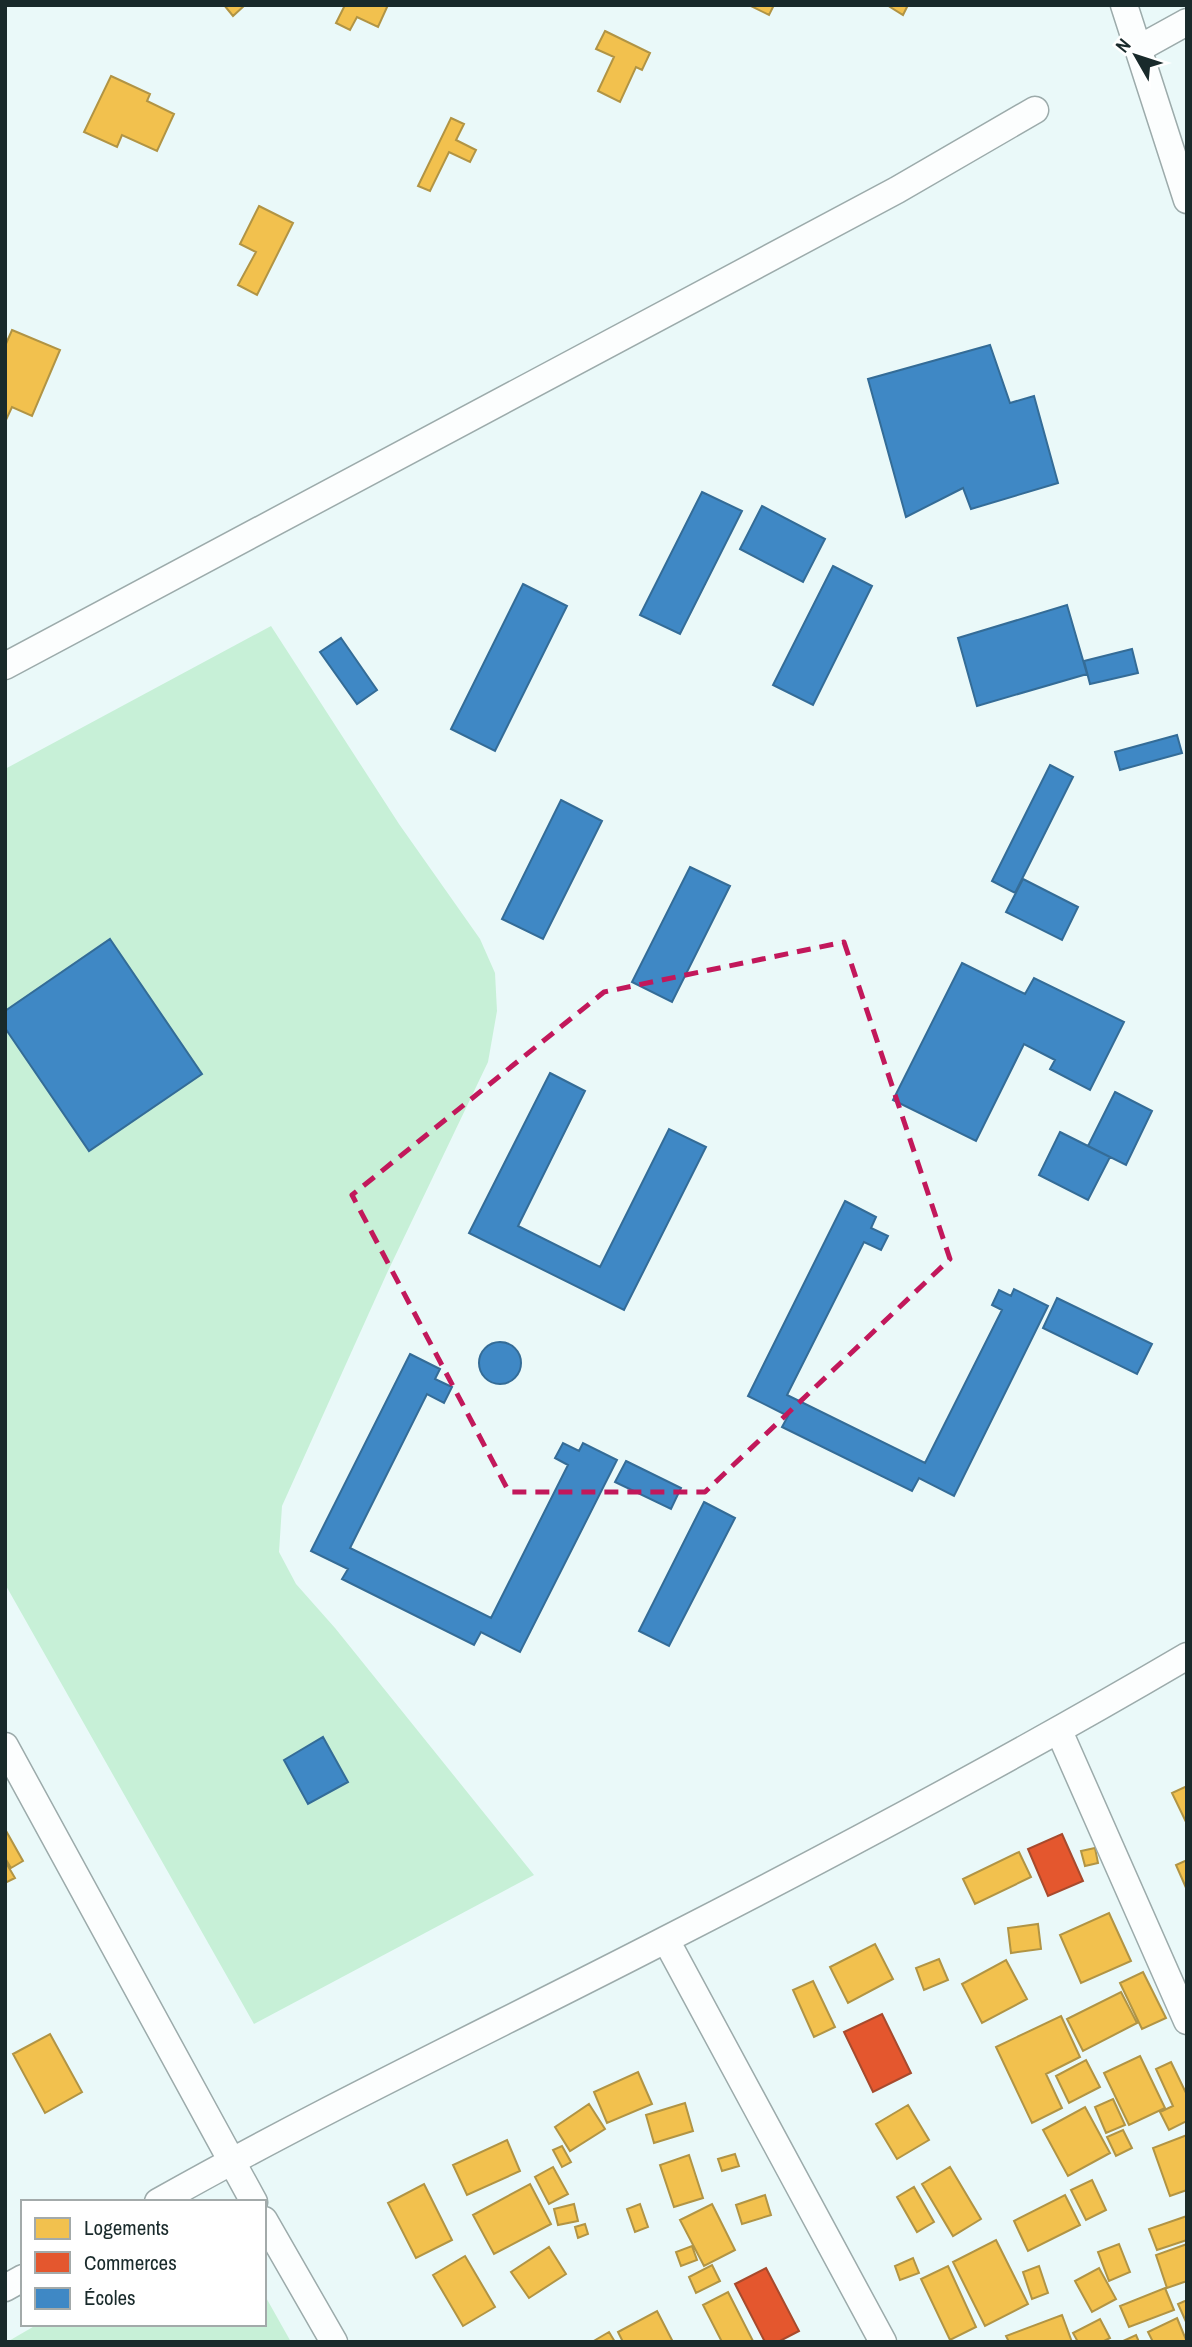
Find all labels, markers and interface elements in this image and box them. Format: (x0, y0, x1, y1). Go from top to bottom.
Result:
north arrow (1101, 21, 1171, 91)
text: N (1109, 33, 1136, 58)
legend (21, 2200, 266, 2326)
text: Logements (84, 2213, 169, 2242)
text: Commerces (84, 2248, 177, 2277)
text: Écoles (84, 2283, 136, 2312)

